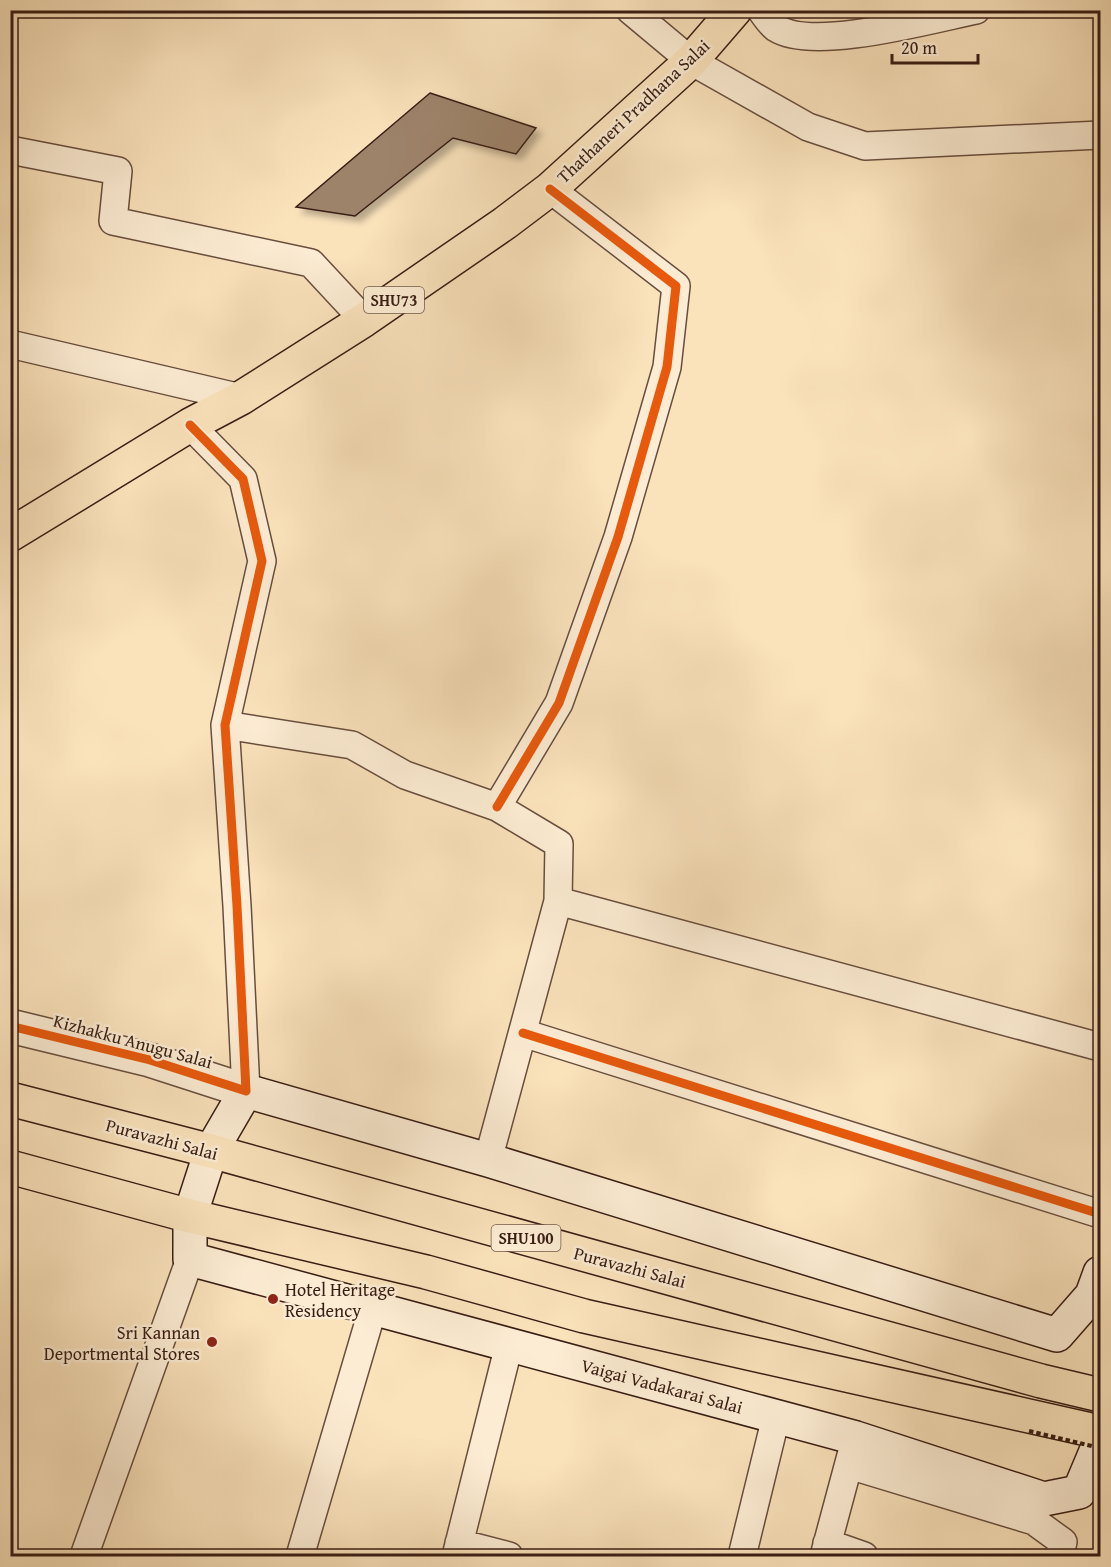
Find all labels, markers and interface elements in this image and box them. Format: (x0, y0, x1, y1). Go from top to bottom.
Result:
scale bar (892, 27, 978, 65)
street label: Thathaneri Pradhana Salai (550, 33, 716, 189)
text: 20 m (901, 34, 937, 61)
road number: SHU73 (364, 287, 424, 313)
street label: Kizhakku Anugu Salai (51, 1007, 215, 1075)
street label: Puravazhi Salai (103, 1111, 221, 1167)
road number: SHU100 (492, 1225, 560, 1251)
street label: Puravazhi Salai (571, 1239, 689, 1295)
place label: Hotel Heritage Residency (285, 1276, 395, 1324)
marker: Hotel Heritage Residency (266, 1292, 280, 1306)
place label: Sri Kannan Deportmental Stores (44, 1319, 200, 1367)
marker: Sri Kannan Deportmental Stores (205, 1335, 219, 1349)
street label: Vaigai Vadakarai Salai (578, 1351, 746, 1421)

